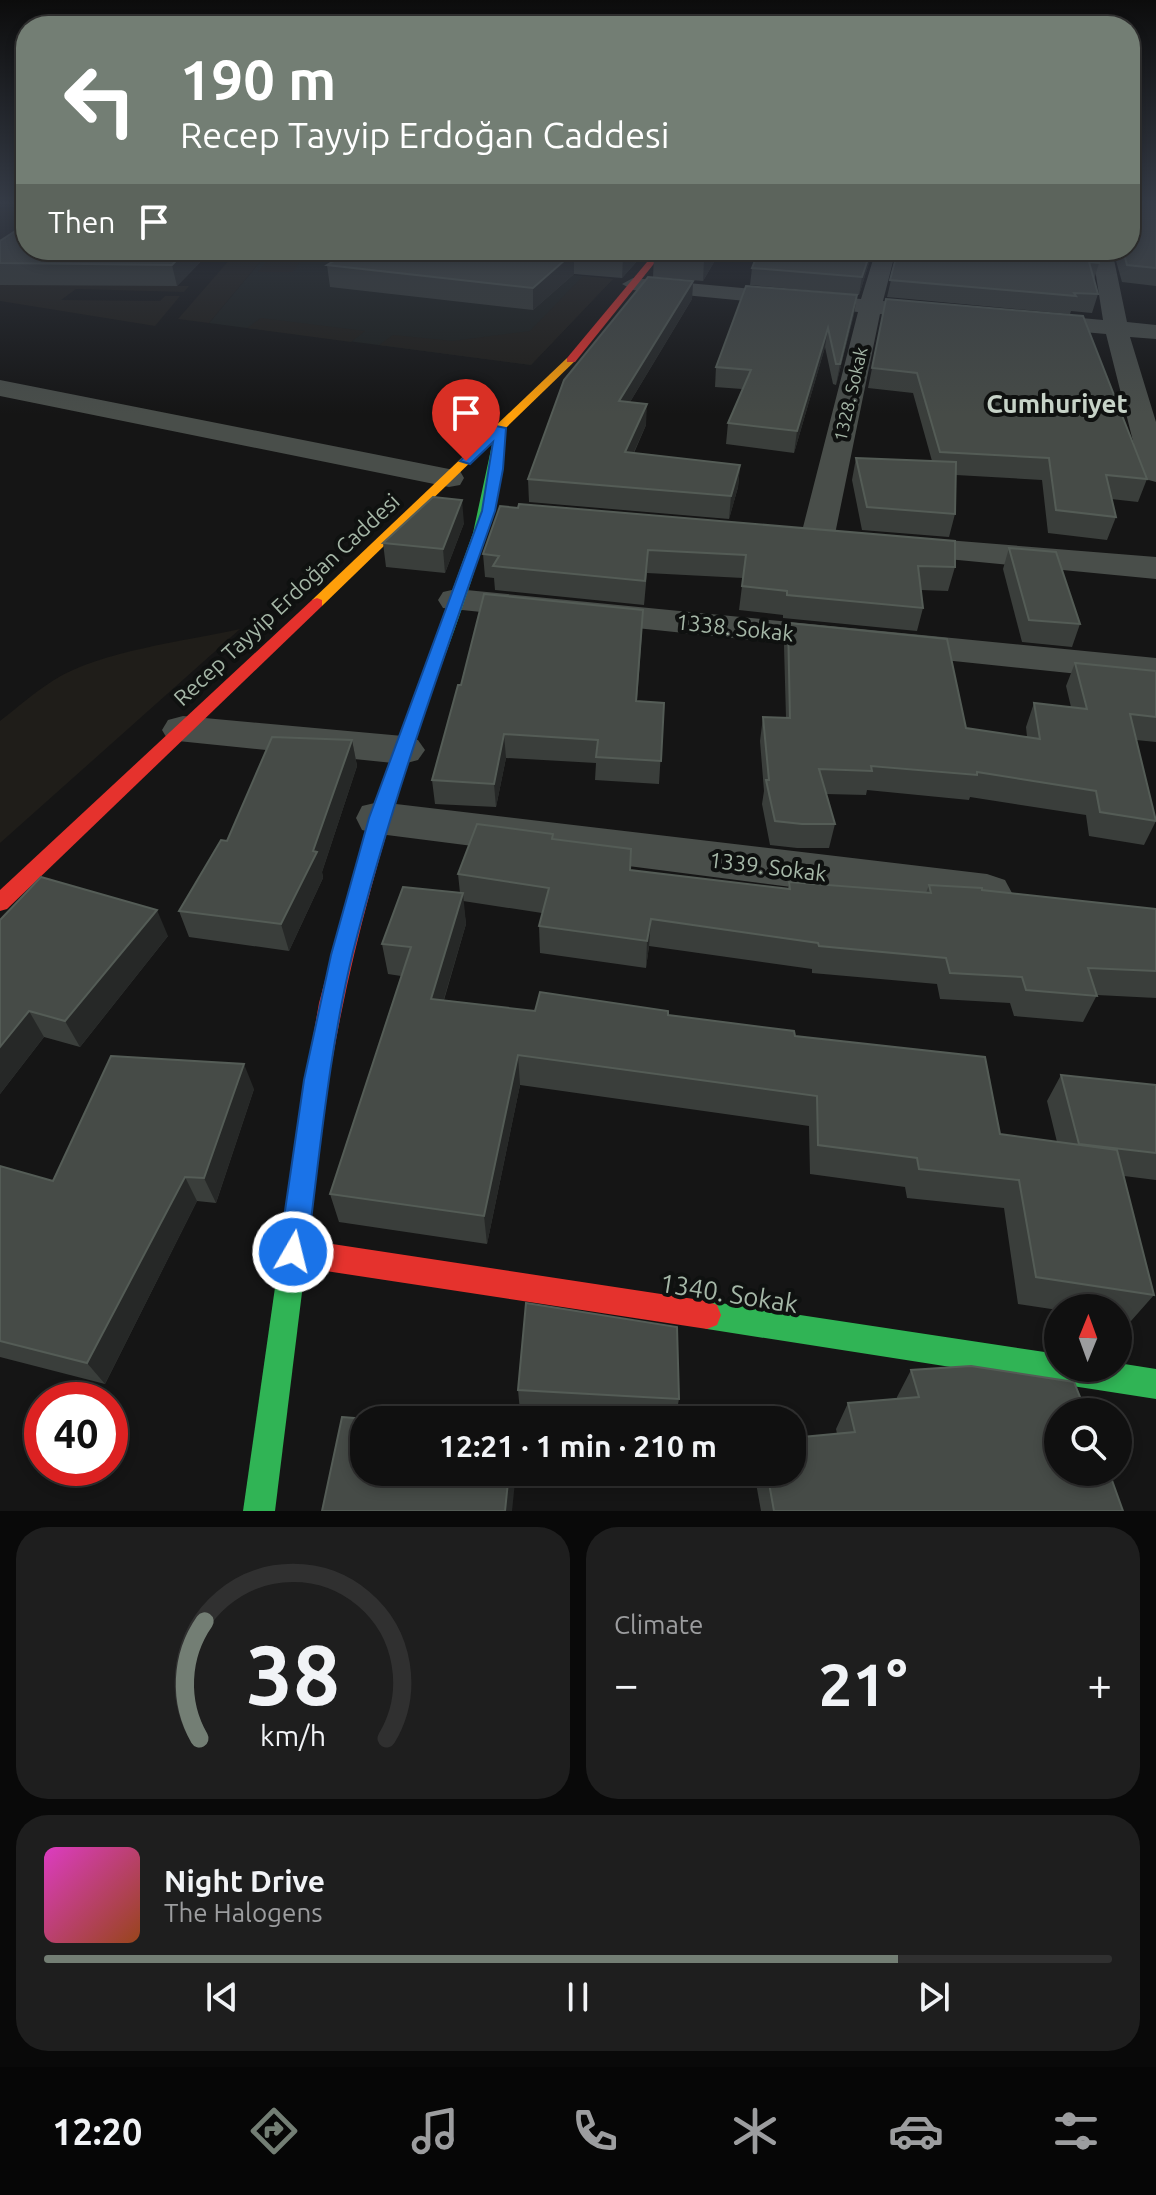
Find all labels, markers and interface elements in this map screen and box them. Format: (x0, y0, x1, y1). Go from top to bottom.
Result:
icon: left (48, 48, 152, 152)
text: 190 m (180, 48, 336, 111)
text: Recep Tayyip Erdoğan Caddesi (180, 114, 669, 155)
icon: arrive (132, 200, 176, 244)
text: Then (48, 205, 116, 239)
street label: 1328. Sokak (829, 345, 871, 443)
pin (432, 379, 500, 461)
district label: Cumhuriyet (986, 389, 1128, 418)
icon: arrive (444, 391, 488, 435)
street label: Recep Tayyip Erdoğan Caddesi (168, 488, 404, 710)
street label: 1338. Sokak (675, 608, 795, 646)
street label: 1339. Sokak (708, 846, 828, 886)
position arrow (251, 1210, 335, 1294)
street label: 1340. Sokak (658, 1268, 800, 1318)
north arrow (1044, 1294, 1132, 1382)
map controls (1044, 1294, 1132, 1486)
speed limit sign: 40 (24, 1382, 128, 1486)
button: search (1044, 1398, 1132, 1486)
text: 12:21 · 1 min · 210 m (439, 1429, 717, 1463)
text: Climate (614, 1610, 703, 1639)
text: 38 (246, 1627, 340, 1721)
text: 21° (819, 1650, 907, 1717)
text: − (614, 1659, 639, 1708)
text: + (1087, 1659, 1112, 1708)
text: km/h (260, 1719, 326, 1751)
text: Night Drive (164, 1864, 325, 1898)
text: The Halogens (164, 1898, 323, 1927)
icon: previous (200, 1975, 244, 2019)
icon: pause (556, 1975, 600, 2019)
icon: next (912, 1975, 956, 2019)
icon: directions (246, 2103, 302, 2159)
icon: music (407, 2103, 463, 2159)
icon: phone (567, 2103, 623, 2159)
icon: climate (727, 2103, 783, 2159)
icon: car (888, 2103, 944, 2159)
icon: filters (1048, 2103, 1104, 2159)
text: 12:20 (52, 2111, 142, 2152)

